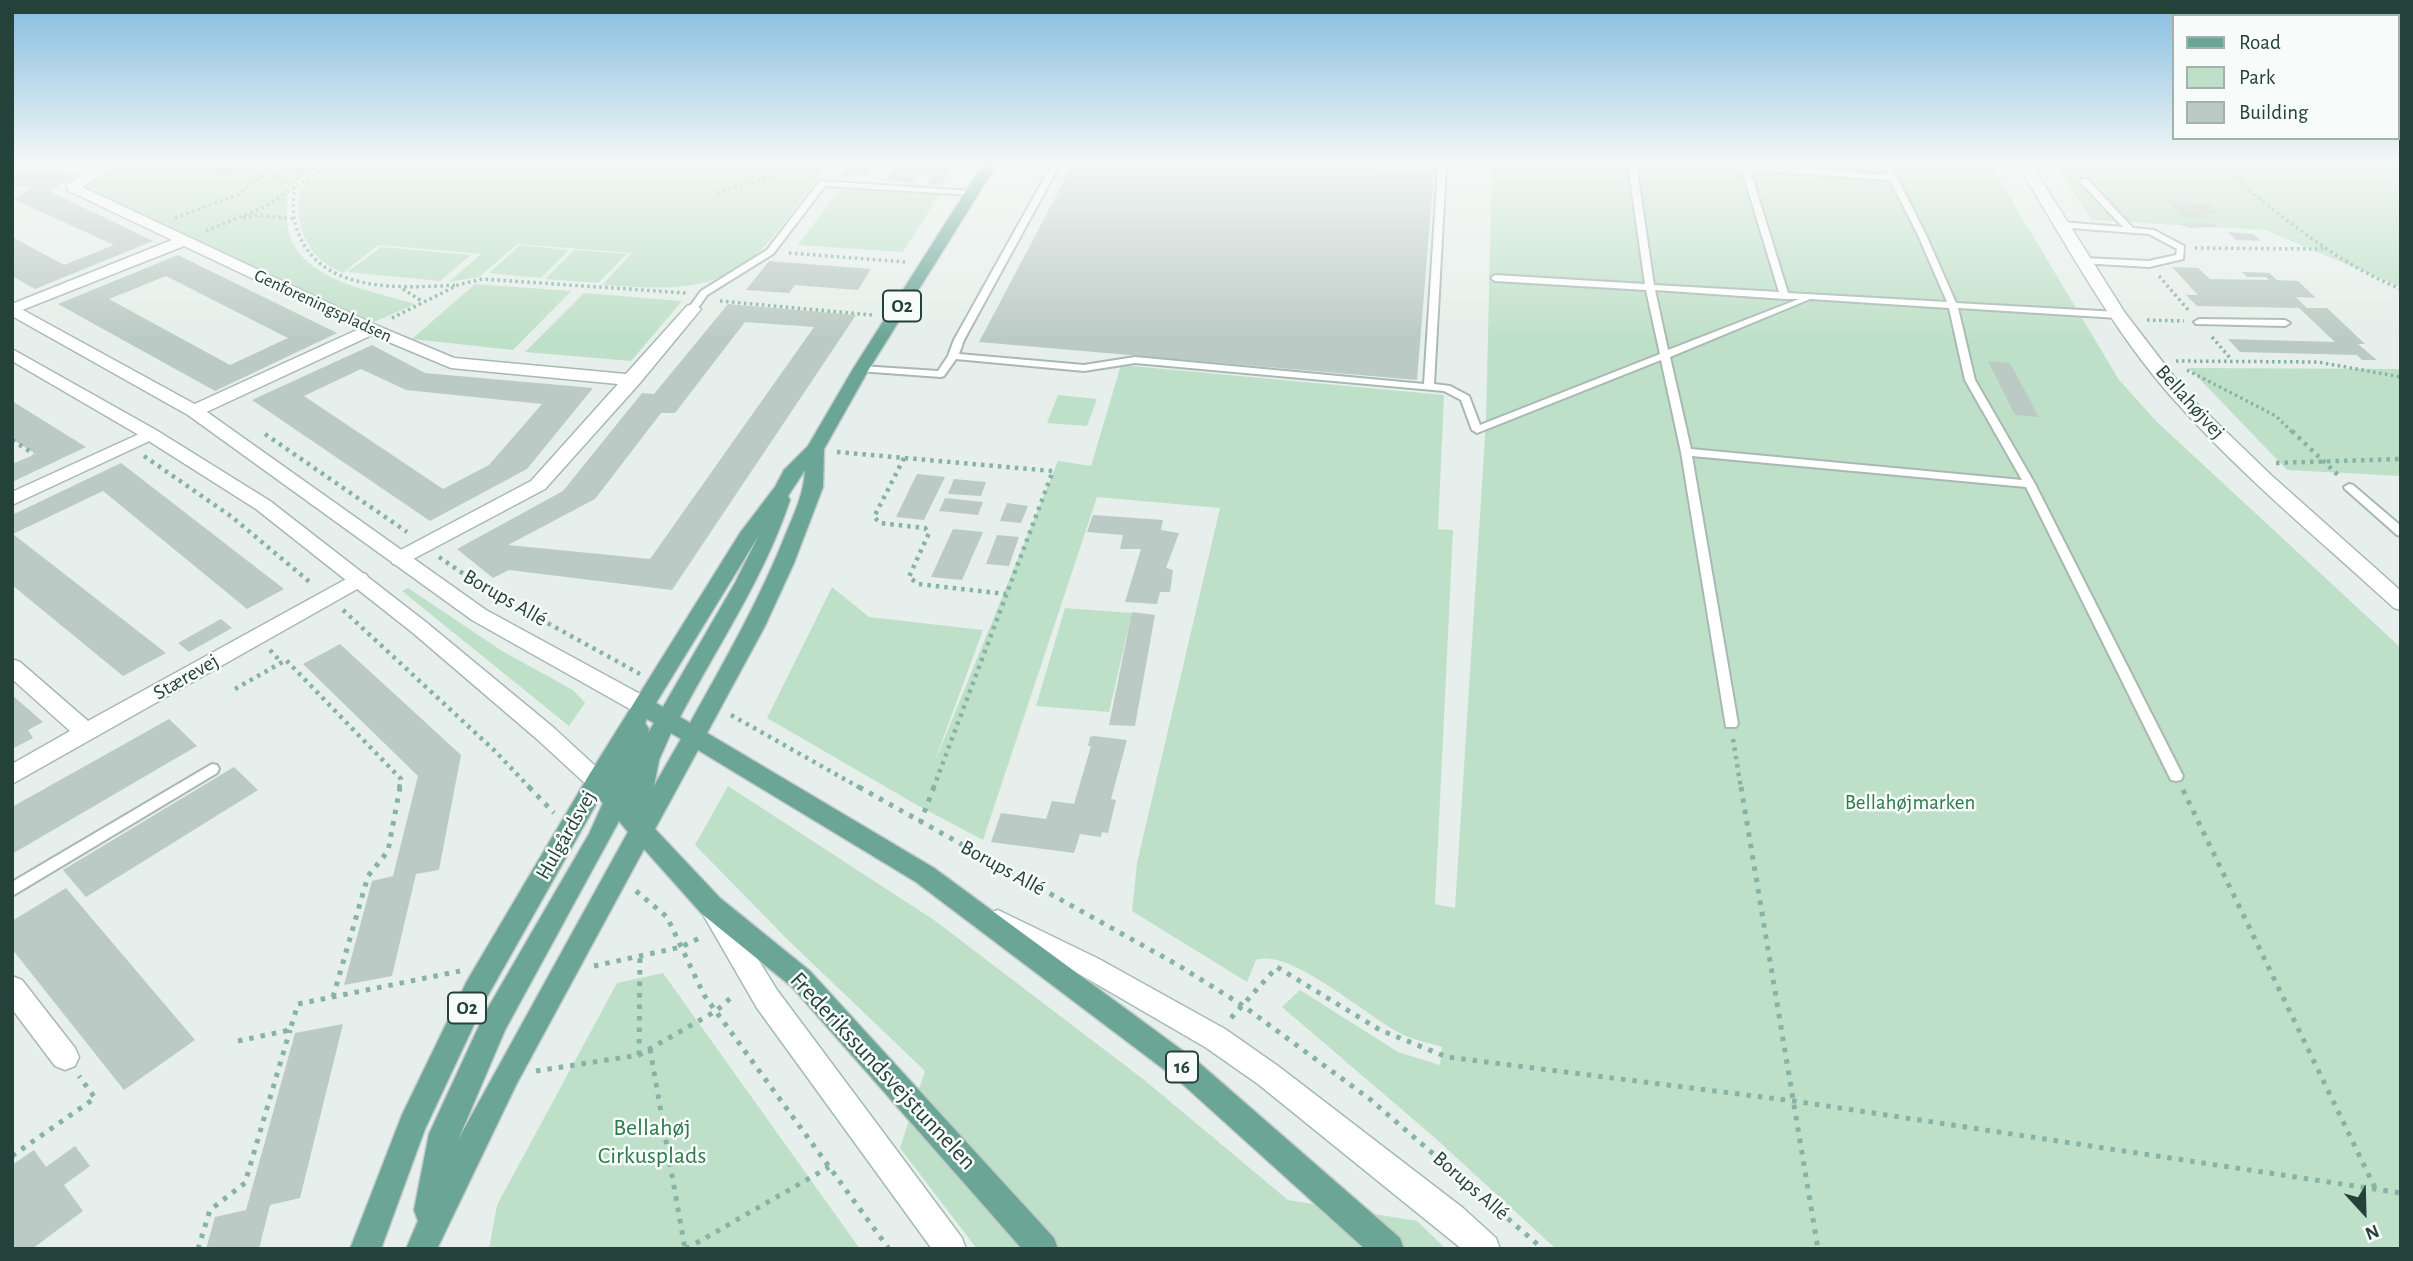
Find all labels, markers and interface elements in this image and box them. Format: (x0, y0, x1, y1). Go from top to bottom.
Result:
legend (2172, 14, 2399, 140)
text: Road (2239, 32, 2281, 53)
text: Park (2239, 67, 2275, 88)
text: Building (2239, 102, 2308, 123)
street label: Genforeningspladsen (251, 265, 395, 347)
road number: O2 (883, 290, 921, 322)
street label: Bellahøjvej (2150, 360, 2230, 444)
street label: Borups Allé (459, 564, 551, 632)
street label: Stærevej (149, 648, 223, 706)
street label: Hulgårdsvej (530, 786, 602, 884)
park label: Bellahøjmarken (1845, 790, 1975, 816)
street label: Borups Allé (956, 834, 1050, 902)
street label: Frederikssundsvejstunnelen (784, 966, 982, 1176)
road number: O2 (448, 992, 486, 1024)
road number: 16 (1166, 1051, 1198, 1082)
park label: Bellahøj Cirkusplads (598, 1114, 706, 1170)
street label: Borups Allé (1428, 1146, 1514, 1226)
north arrow (2329, 1177, 2399, 1247)
text: N (2362, 1221, 2382, 1243)

